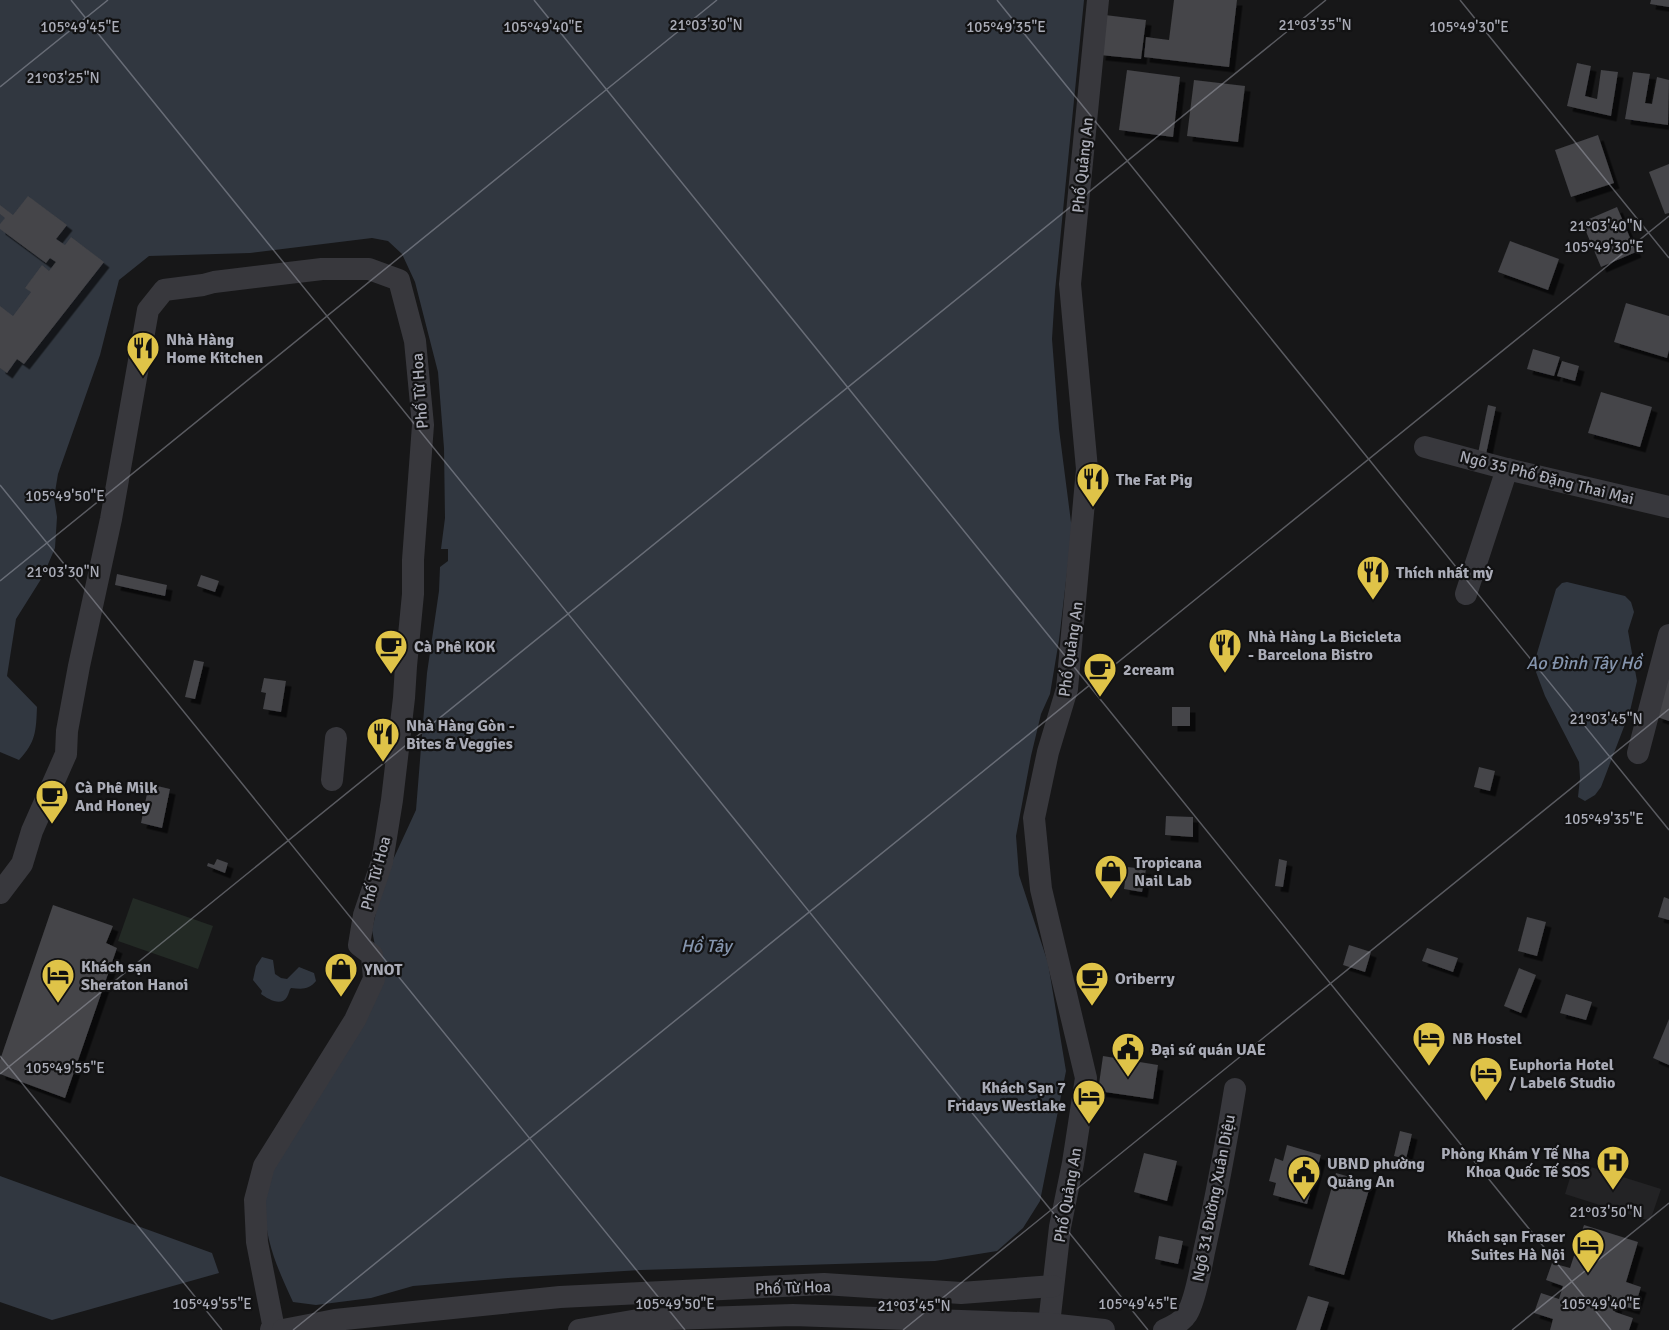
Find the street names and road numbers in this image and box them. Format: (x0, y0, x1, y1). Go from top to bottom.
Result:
street label: Phố Quảng An (1068, 116, 1098, 214)
street label: Phố Từ Hoa (407, 352, 433, 429)
street label: Ngõ 35 Phố Đặng Thai Mai (1458, 447, 1636, 509)
street label: Phố Quảng An (1054, 600, 1088, 698)
street label: Phố Từ Hoa (356, 834, 395, 913)
street label: Ngõ 31 Đường Xuân Diệu (1188, 1113, 1240, 1284)
street label: Phố Quảng An (1050, 1146, 1086, 1244)
street label: Phố Từ Hoa (755, 1277, 831, 1299)

